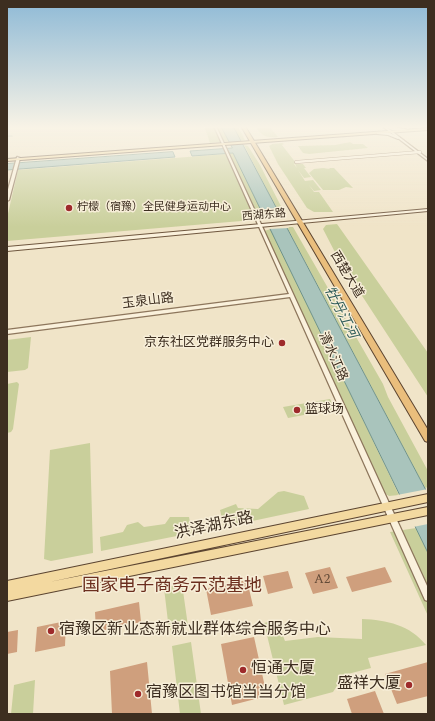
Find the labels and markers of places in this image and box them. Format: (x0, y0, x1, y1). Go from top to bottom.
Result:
place label: 柠檬（宿豫）全民健身运动中心 (77, 201, 231, 215)
marker: 柠檬（宿豫）全民健身运动中心 (64, 203, 74, 213)
place label: 京东社区党群服务中心 (144, 335, 274, 351)
marker: 京东社区党群服务中心 (277, 338, 287, 348)
place label: 篮球场 (305, 402, 344, 418)
marker: 篮球场 (292, 405, 302, 415)
place label: 宿豫区新业态新就业群体综合服务中心 (59, 621, 331, 641)
marker: 宿豫区新业态新就业群体综合服务中心 (46, 626, 56, 636)
place label: 恒通大厦 (251, 660, 315, 680)
marker: 恒通大厦 (238, 665, 248, 675)
place label: 盛祥大厦 (337, 675, 401, 695)
marker: 盛祥大厦 (404, 680, 414, 690)
place label: 宿豫区图书馆当当分馆 (146, 684, 306, 704)
marker: 宿豫区图书馆当当分馆 (133, 689, 143, 699)

